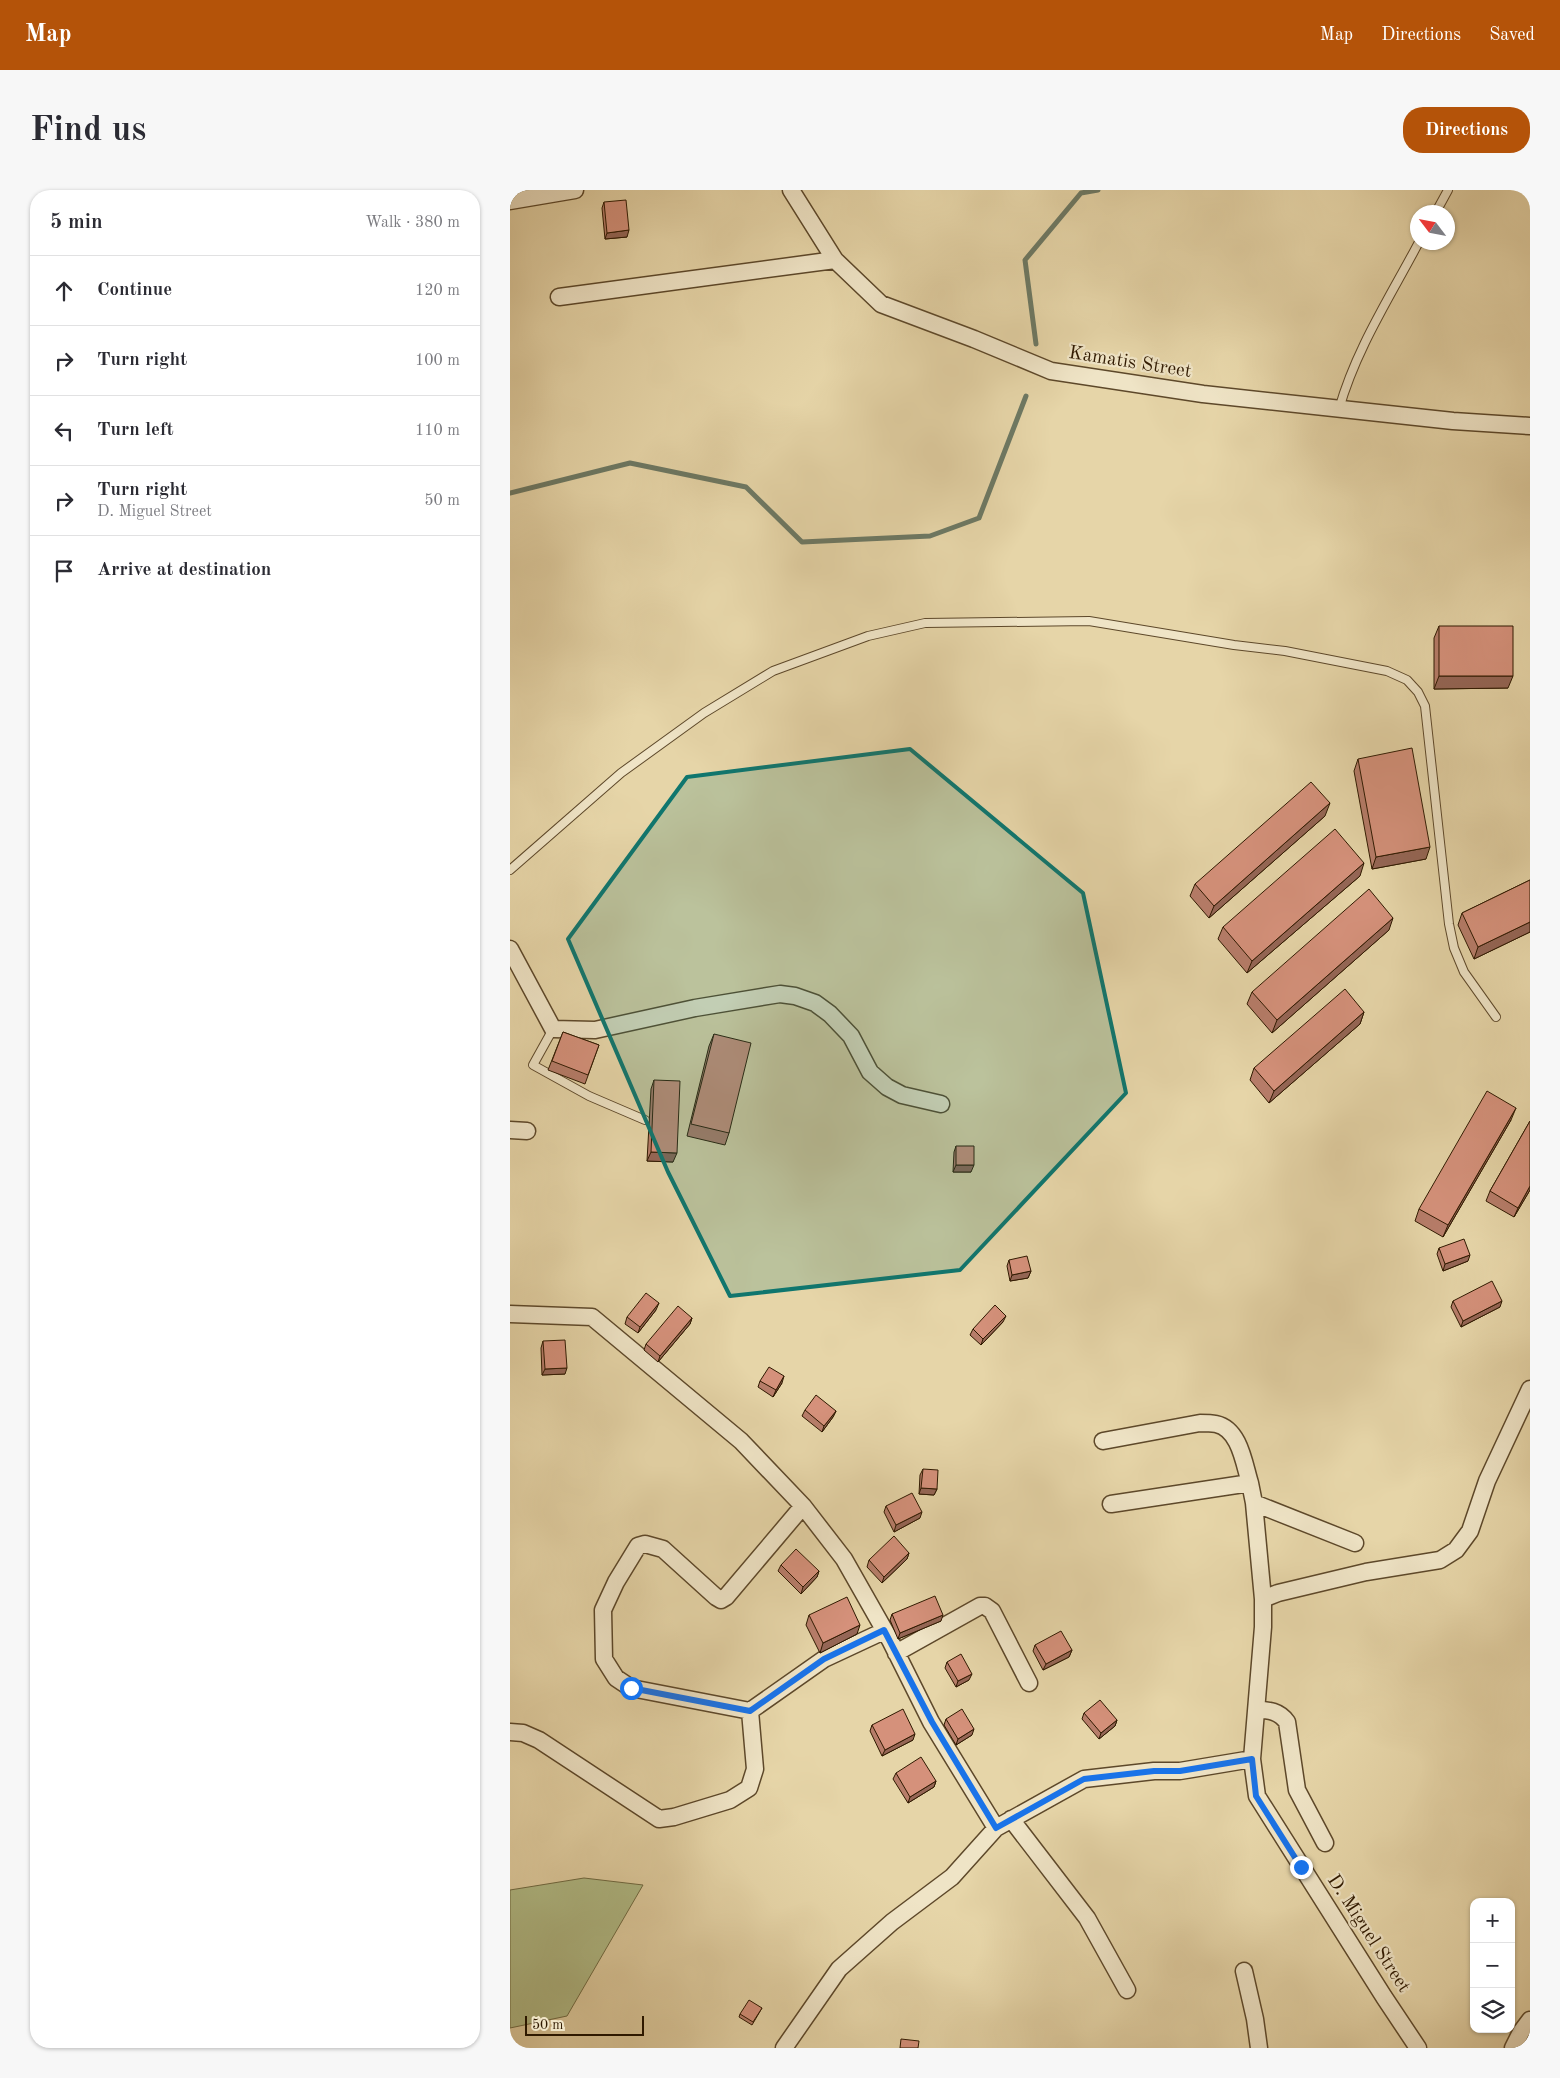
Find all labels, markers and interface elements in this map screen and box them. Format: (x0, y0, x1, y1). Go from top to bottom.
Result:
text: Map (25, 23, 72, 47)
text: Map (1320, 26, 1353, 44)
text: Directions (1381, 26, 1461, 44)
text: Saved (1489, 26, 1535, 44)
button: Directions (1403, 107, 1530, 153)
text: Find us (30, 113, 146, 148)
north arrow (1410, 205, 1455, 250)
text: 5 min (50, 212, 103, 233)
text: Walk · 380 m (365, 215, 460, 231)
icon: ahead (50, 277, 78, 305)
text: Continue (97, 281, 172, 300)
text: 120 m (415, 283, 460, 299)
street label: Kamatis Street (1067, 344, 1193, 382)
icon: right (50, 347, 78, 375)
text: Turn right (97, 351, 187, 370)
text: 100 m (415, 353, 460, 369)
icon: left (50, 417, 78, 445)
text: Turn left (97, 421, 174, 440)
text: 110 m (415, 423, 460, 439)
text: Turn right (97, 481, 187, 500)
icon: right (50, 487, 78, 515)
text: 50 m (424, 493, 460, 509)
text: D. Miguel Street (97, 504, 212, 520)
icon: arrive (50, 557, 78, 585)
text: Arrive at destination (97, 561, 271, 580)
route start (620, 1677, 643, 1700)
route end (1290, 1856, 1313, 1879)
street label: D. Miguel Street (1323, 1872, 1413, 1996)
map controls (1470, 1898, 1515, 2033)
button: + (1470, 1898, 1515, 1943)
button: − (1470, 1943, 1515, 1988)
button: layers (1470, 1988, 1515, 2033)
scale bar (525, 2013, 644, 2036)
text: 50 m (532, 2018, 563, 2032)

